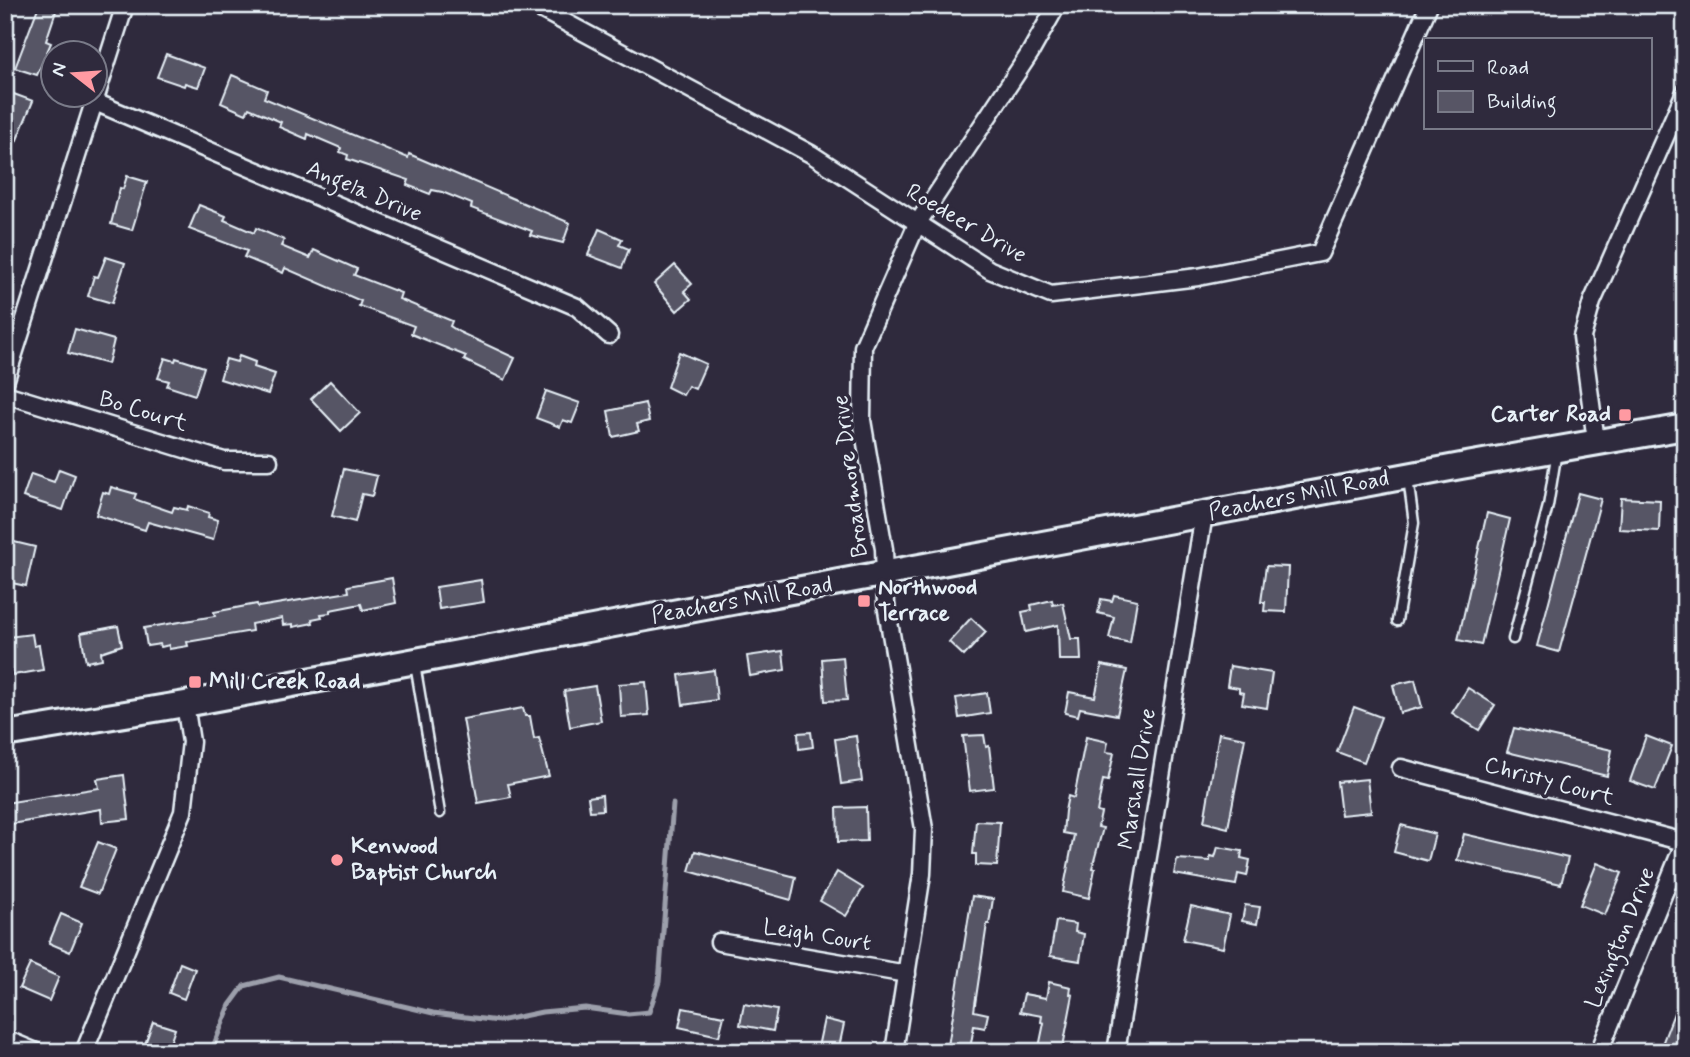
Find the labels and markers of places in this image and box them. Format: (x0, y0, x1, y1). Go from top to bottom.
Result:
place label: Carter Road (1491, 400, 1611, 430)
marker: Carter Road (1617, 407, 1633, 423)
place label: Northwood Terrace (878, 573, 977, 629)
marker: Northwood Terrace (856, 593, 872, 609)
place label: Mill Creek Road (209, 667, 360, 697)
marker: Mill Creek Road (187, 674, 203, 690)
place label: Kenwood Baptist Church (351, 832, 497, 888)
marker: Kenwood Baptist Church (329, 852, 345, 868)

